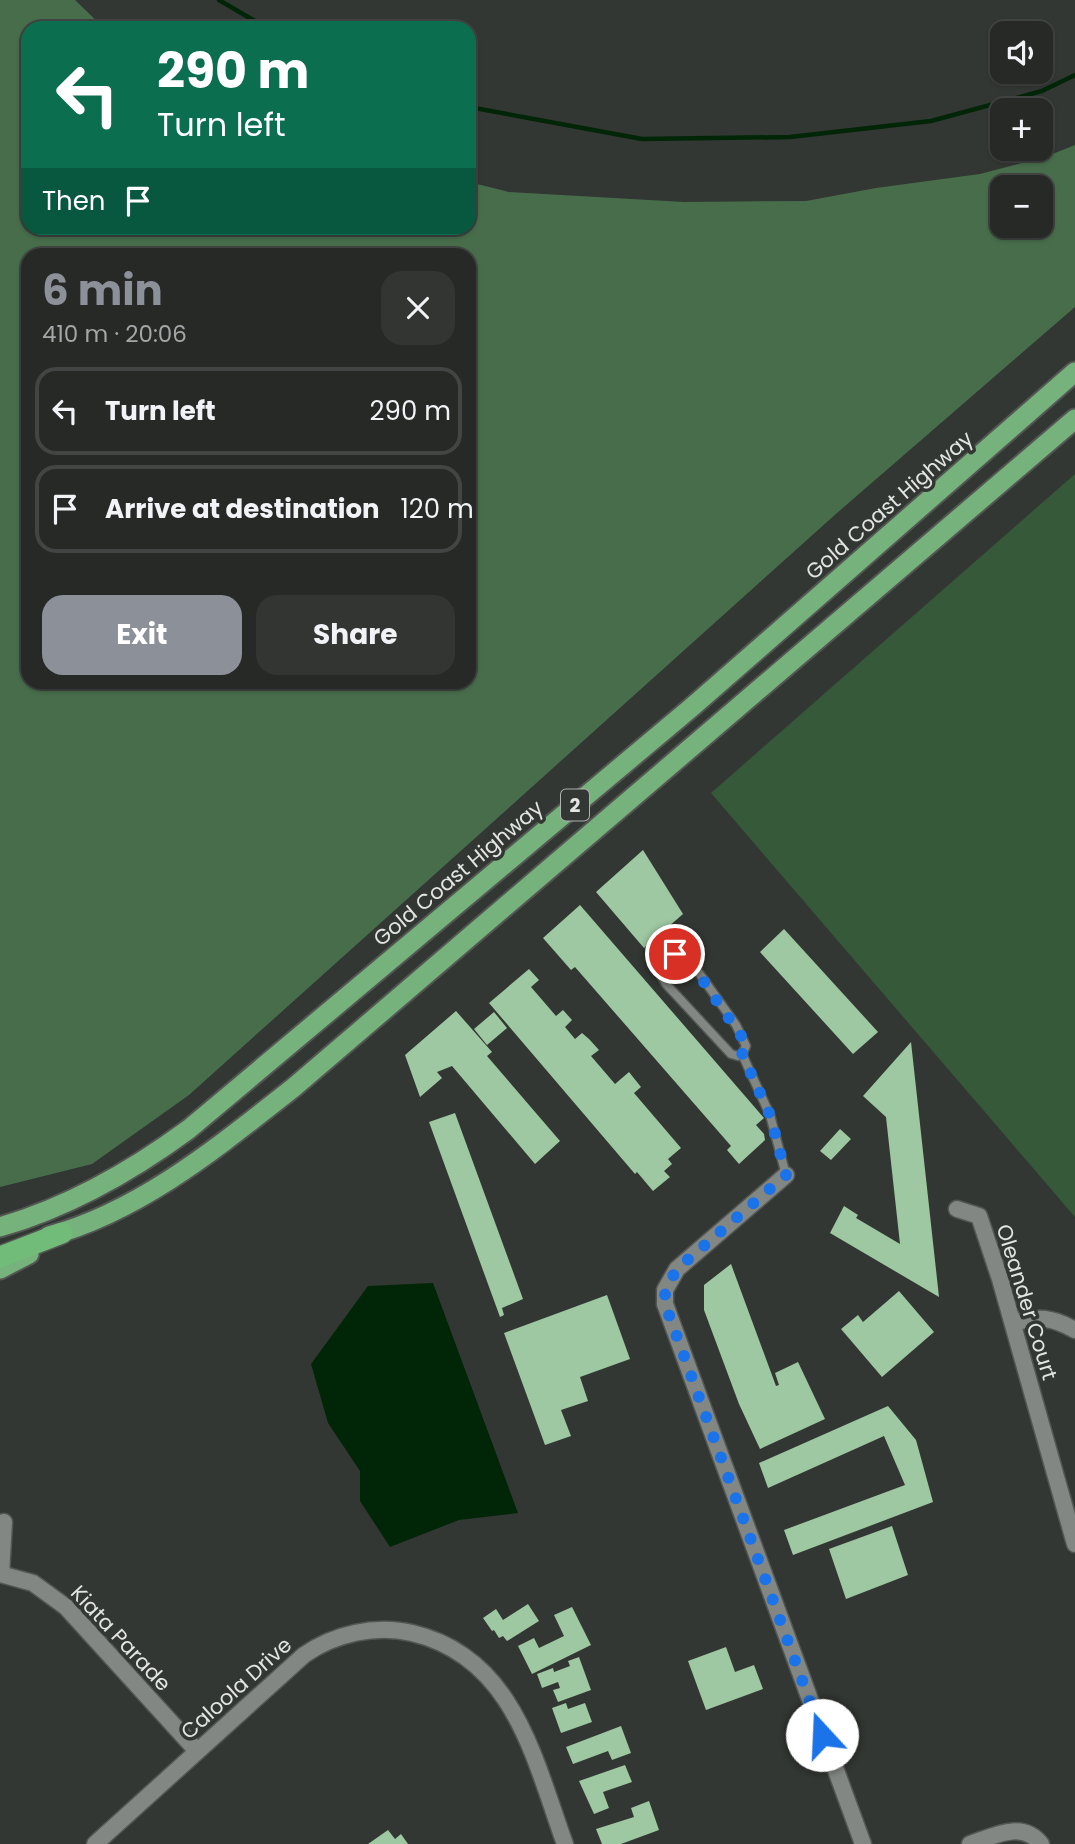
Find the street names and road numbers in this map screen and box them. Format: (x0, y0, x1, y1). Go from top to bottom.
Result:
street label: Gold Coast Highway (799, 424, 979, 586)
road number: 2 (561, 790, 589, 820)
street label: Gold Coast Highway (367, 793, 549, 953)
street label: Oleander Court (990, 1221, 1064, 1383)
street label: Kiata Parade (64, 1579, 178, 1697)
street label: Caloola Drive (174, 1630, 298, 1746)

